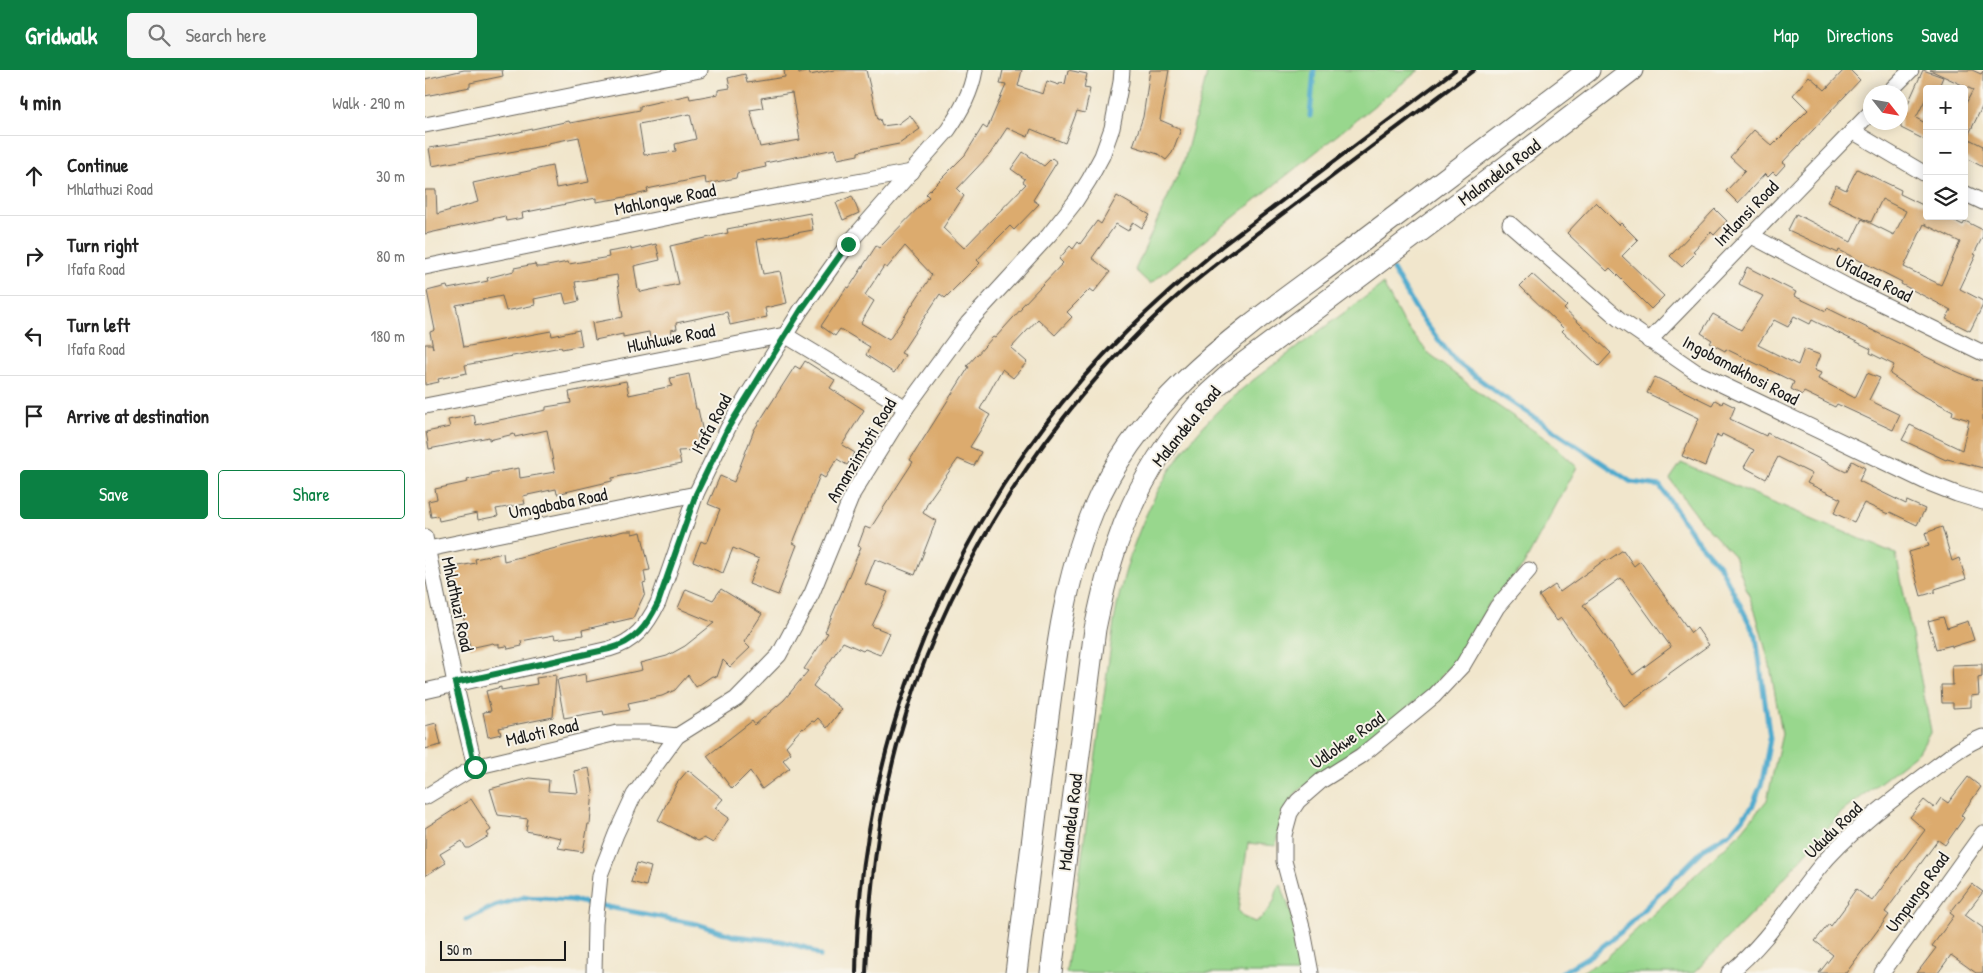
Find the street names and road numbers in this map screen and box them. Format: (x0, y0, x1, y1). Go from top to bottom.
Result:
street label: Malandela Road (1453, 133, 1545, 211)
street label: Intlansi Road (1708, 174, 1784, 252)
street label: Mahlongwe Road (612, 177, 718, 221)
street label: Ufalaza Road (1831, 248, 1917, 308)
street label: Hluhluwe Road (625, 317, 717, 359)
street label: Ingobamakhosi Road (1678, 329, 1804, 411)
street label: Malandela Road (1146, 380, 1226, 472)
street label: Ifafa Road (685, 389, 737, 459)
street label: Amanzimtoti Road (820, 393, 902, 507)
street label: Umgababa Road (507, 481, 609, 525)
street label: Mhlathuzi Road (436, 554, 480, 654)
street label: Udlokwe Road (1305, 705, 1389, 775)
street label: Mdloti Road (503, 712, 581, 752)
street label: Malandela Road (1052, 772, 1088, 872)
street label: Ududu Road (1798, 796, 1868, 864)
street label: Umpunga Road (1879, 847, 1955, 937)

